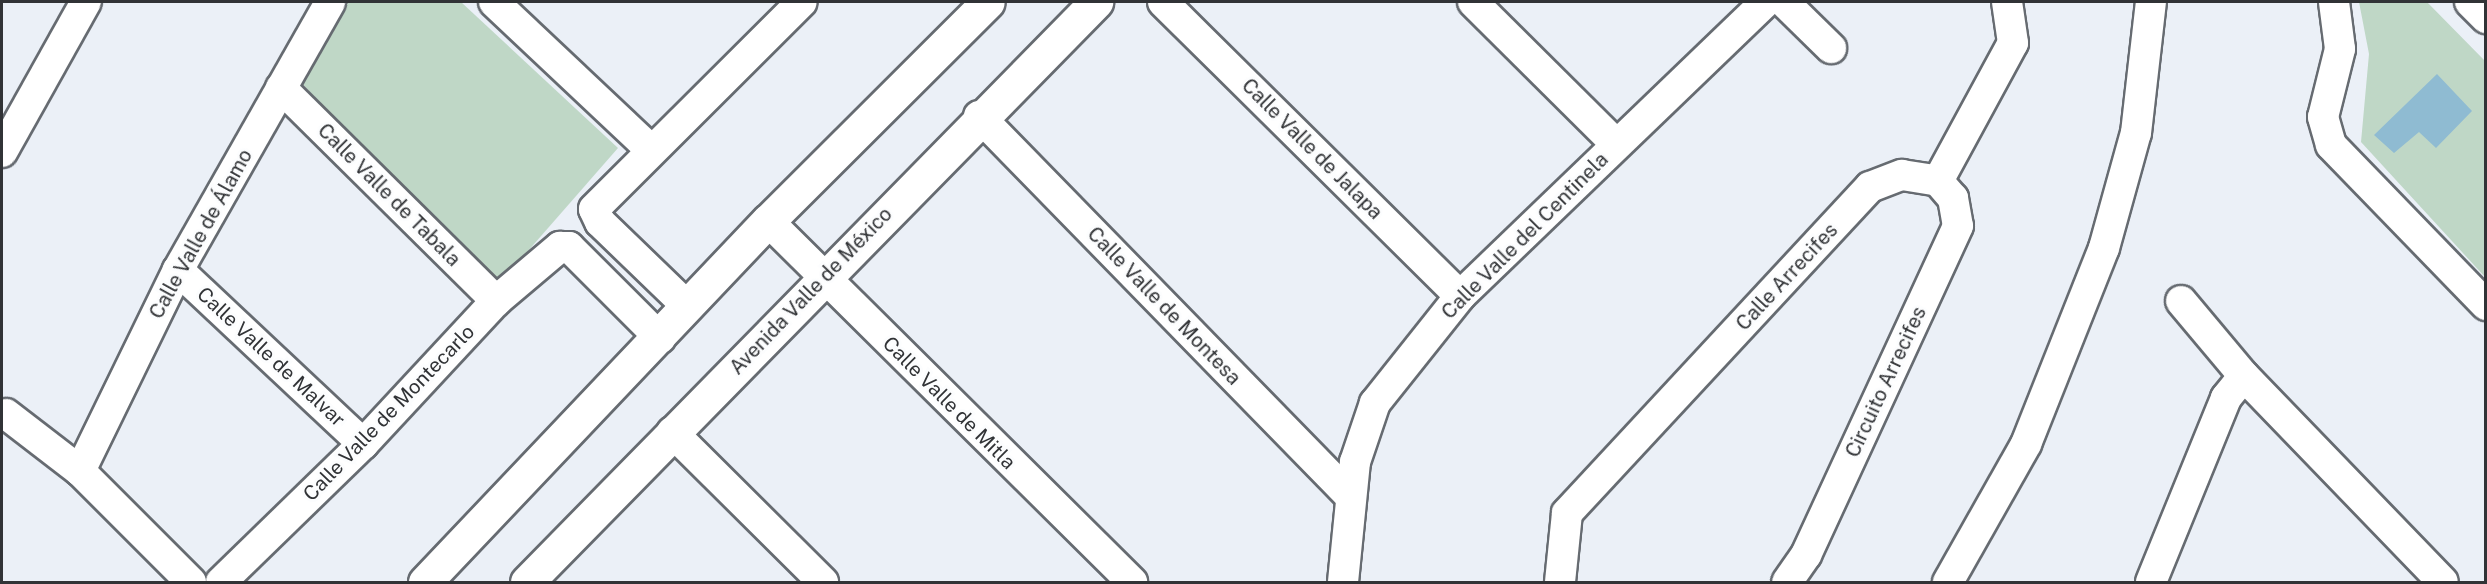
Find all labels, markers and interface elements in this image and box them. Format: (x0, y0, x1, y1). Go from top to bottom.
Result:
street label: Calle Valle de Jalapa (1236, 73, 1388, 225)
street label: Calle Valle de Tabala (312, 118, 466, 272)
street label: Calle Valle de Álamo (144, 145, 258, 323)
street label: Calle Valle del Centinela (1436, 147, 1614, 325)
street label: Avenida Valle de México (724, 202, 898, 380)
street label: Calle Arrecifes (1731, 218, 1843, 336)
street label: Calle Valle de Montesa (1082, 222, 1246, 390)
street label: Calle Valle de Malvar (192, 282, 350, 432)
street label: Circuito Arrecifes (1841, 303, 1931, 461)
street label: Calle Valle de Montecarlo (298, 320, 480, 506)
street label: Calle Valle de Mitla (877, 331, 1021, 475)

